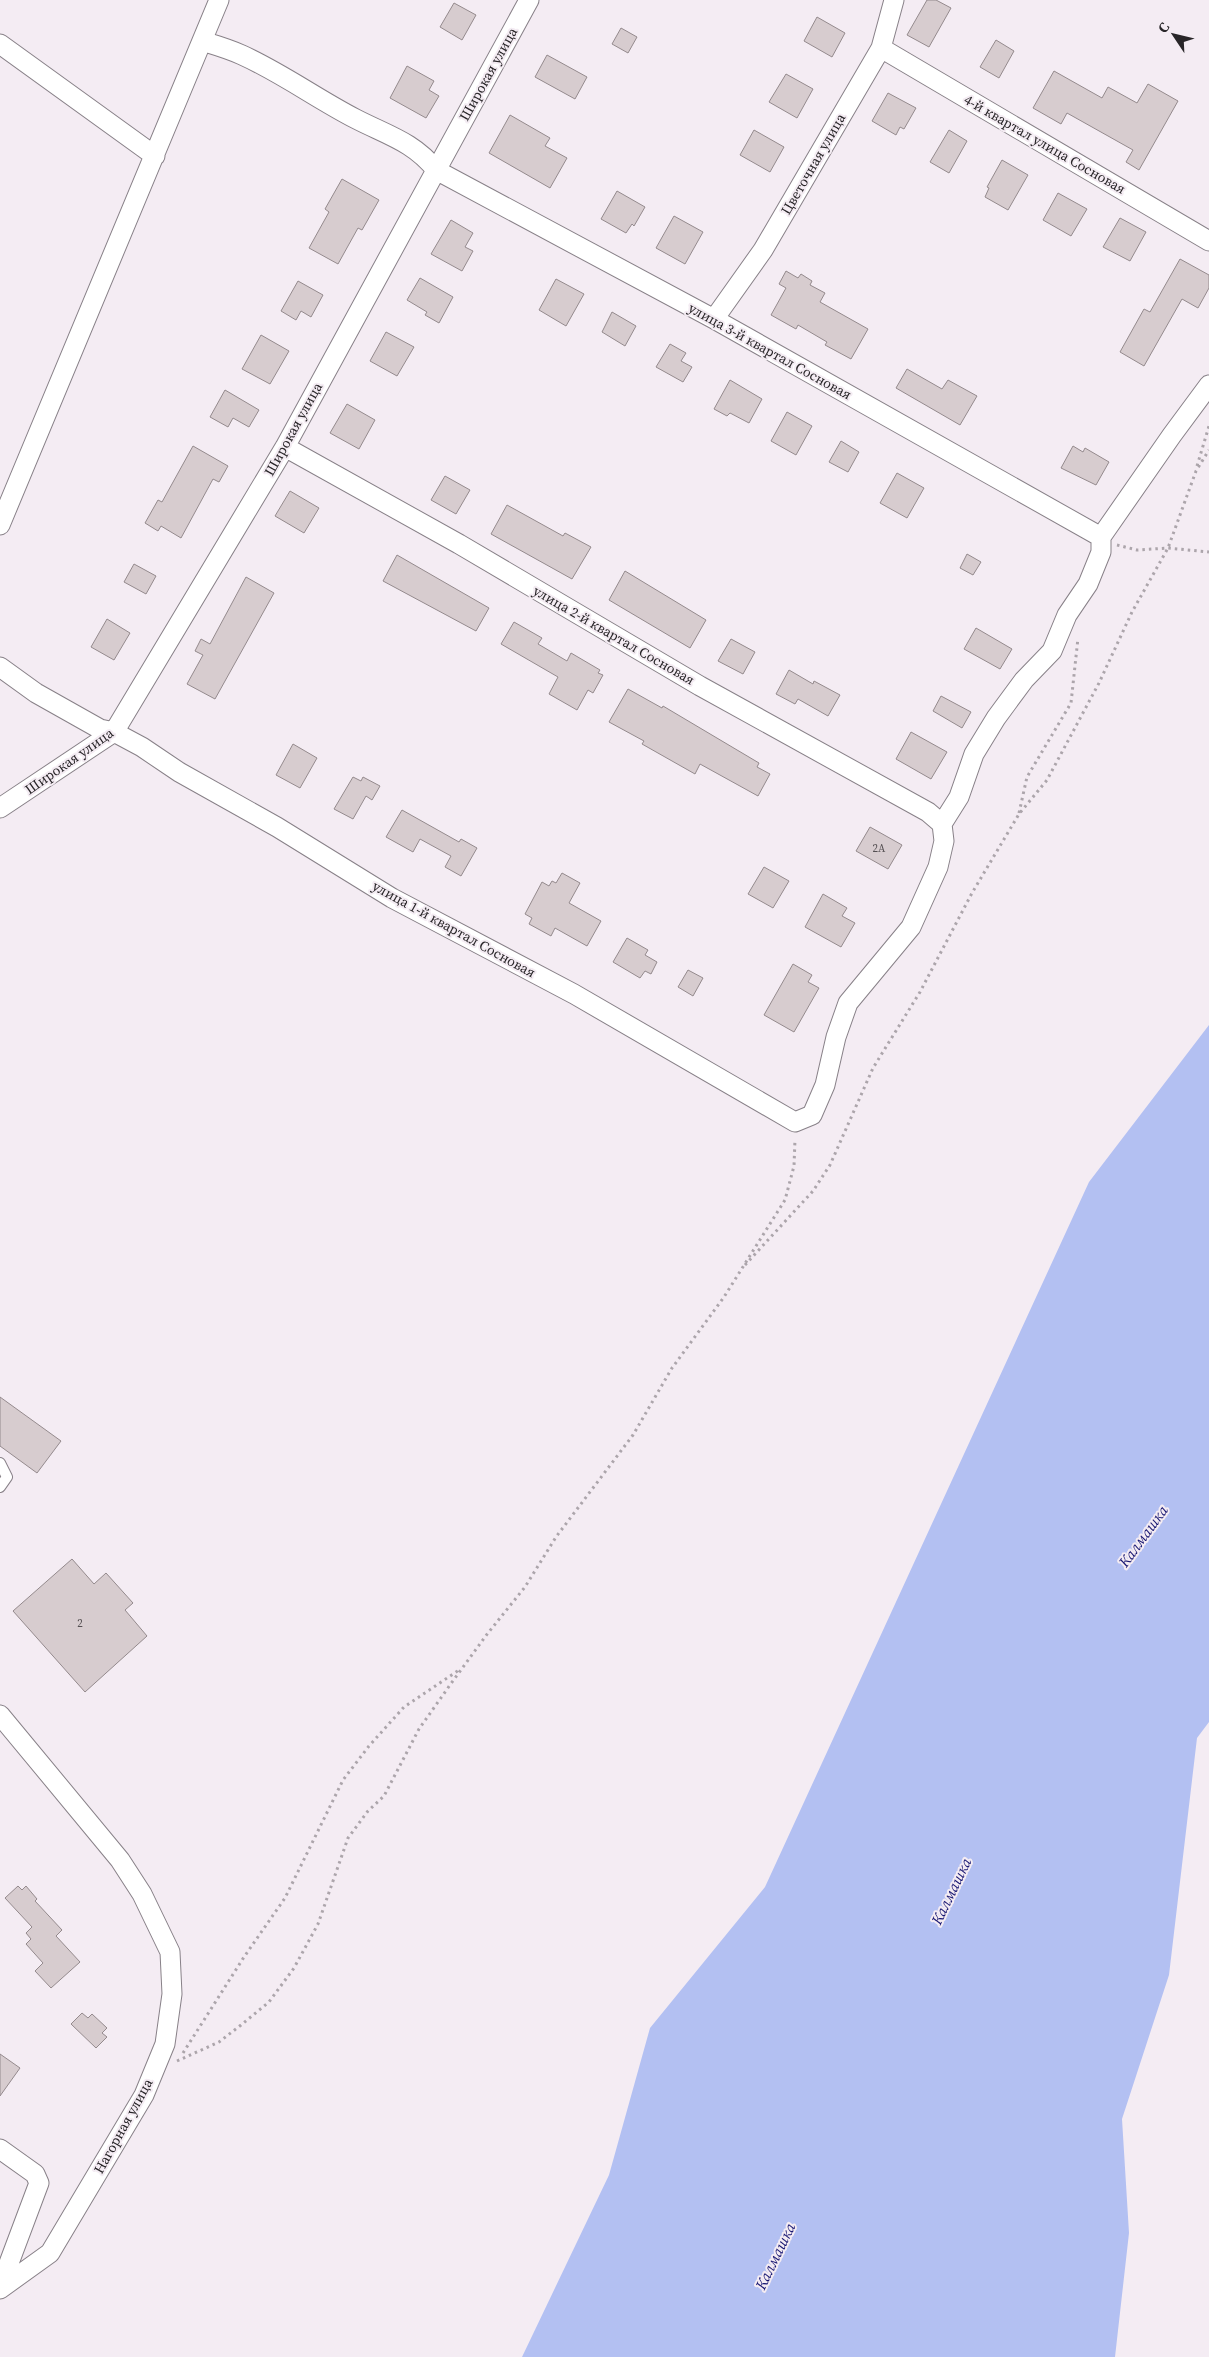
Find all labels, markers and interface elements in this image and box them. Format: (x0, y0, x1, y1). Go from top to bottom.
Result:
north arrow (1149, 10, 1199, 60)
text: С (1153, 18, 1174, 37)
street label: Широкая улица (454, 23, 522, 124)
street label: 4-й квартал улица Сосновая (960, 89, 1130, 199)
street label: Цветочная улица (776, 109, 851, 218)
street label: улица 3-й квартал Сосновая (685, 298, 855, 404)
street label: Широкая улица (259, 378, 327, 479)
street label: улица 2-й квартал Сосновая (529, 580, 699, 690)
street label: Широкая улица (21, 722, 118, 799)
house number: 2А (873, 841, 886, 856)
street label: улица 1-й квартал Сосновая (369, 876, 539, 982)
water label: Калмашка (1113, 1501, 1173, 1572)
house number: 2 (77, 1616, 83, 1631)
water label: Калмашка (925, 1854, 976, 1929)
street label: Нагорная улица (89, 2074, 158, 2177)
water label: Калмашка (749, 2219, 800, 2294)

